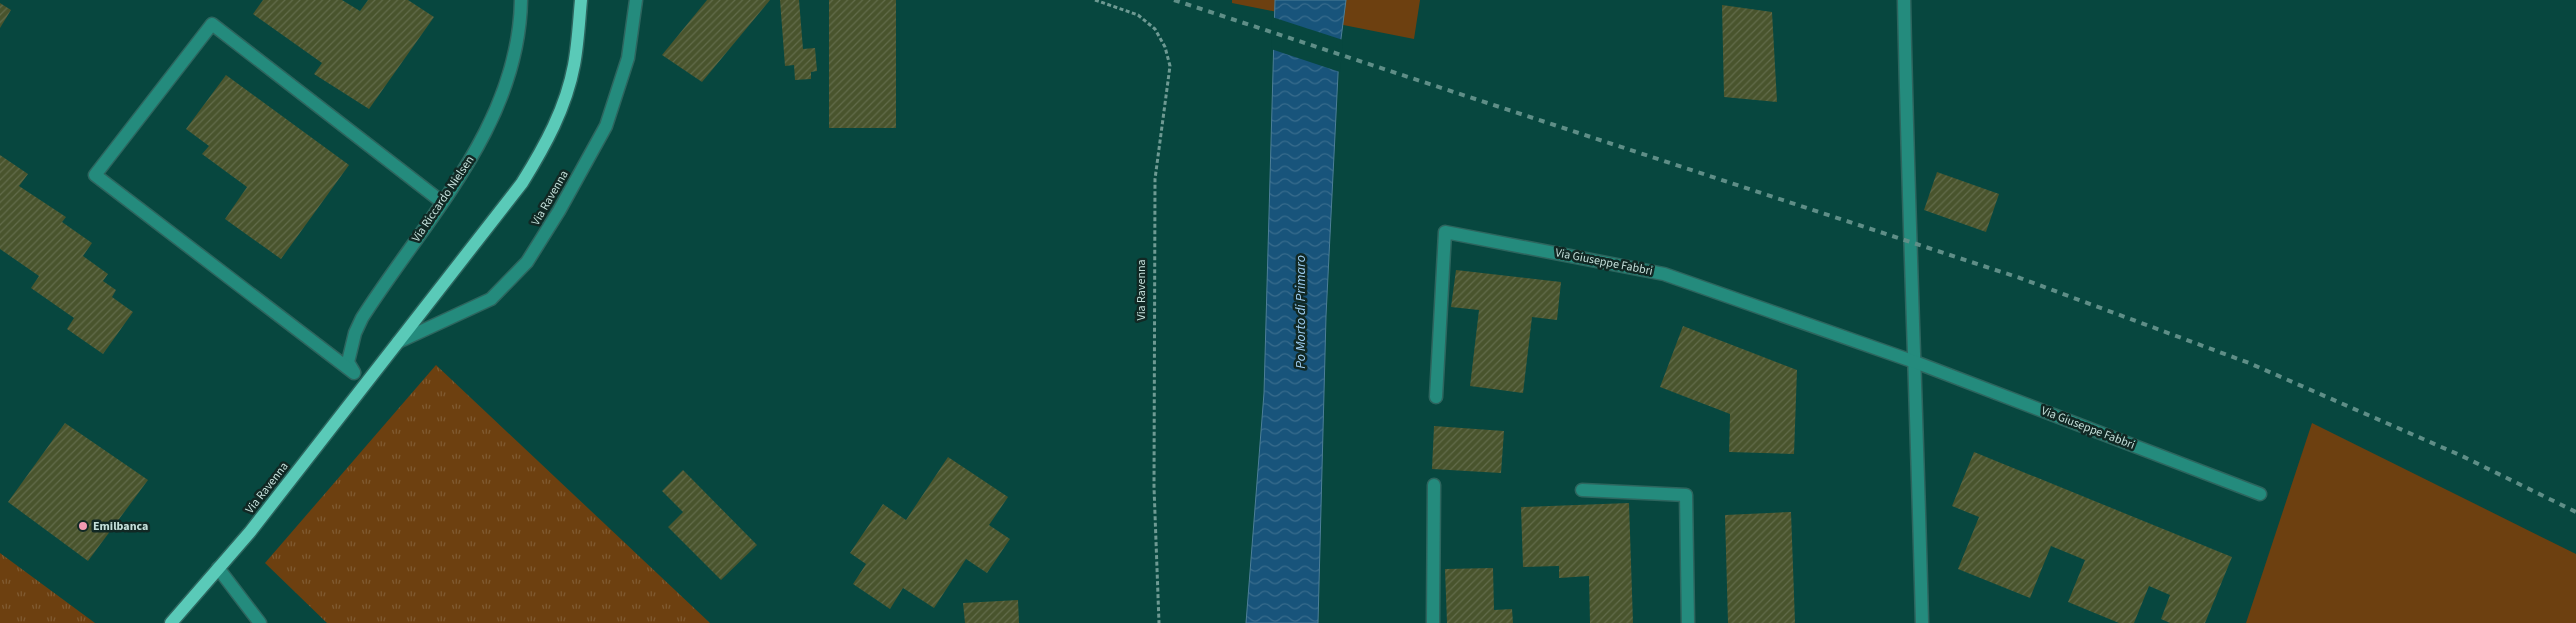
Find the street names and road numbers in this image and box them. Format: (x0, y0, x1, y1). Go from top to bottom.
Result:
street label: Via Riccardo Nielsen (408, 152, 478, 246)
street label: Via Ravenna (527, 167, 573, 229)
street label: Via Giuseppe Fabbri (1554, 244, 1654, 280)
street label: Via Ravenna (1133, 259, 1150, 321)
street label: Via Giuseppe Fabbri (2039, 402, 2137, 454)
street label: Via Ravenna (241, 459, 293, 517)

